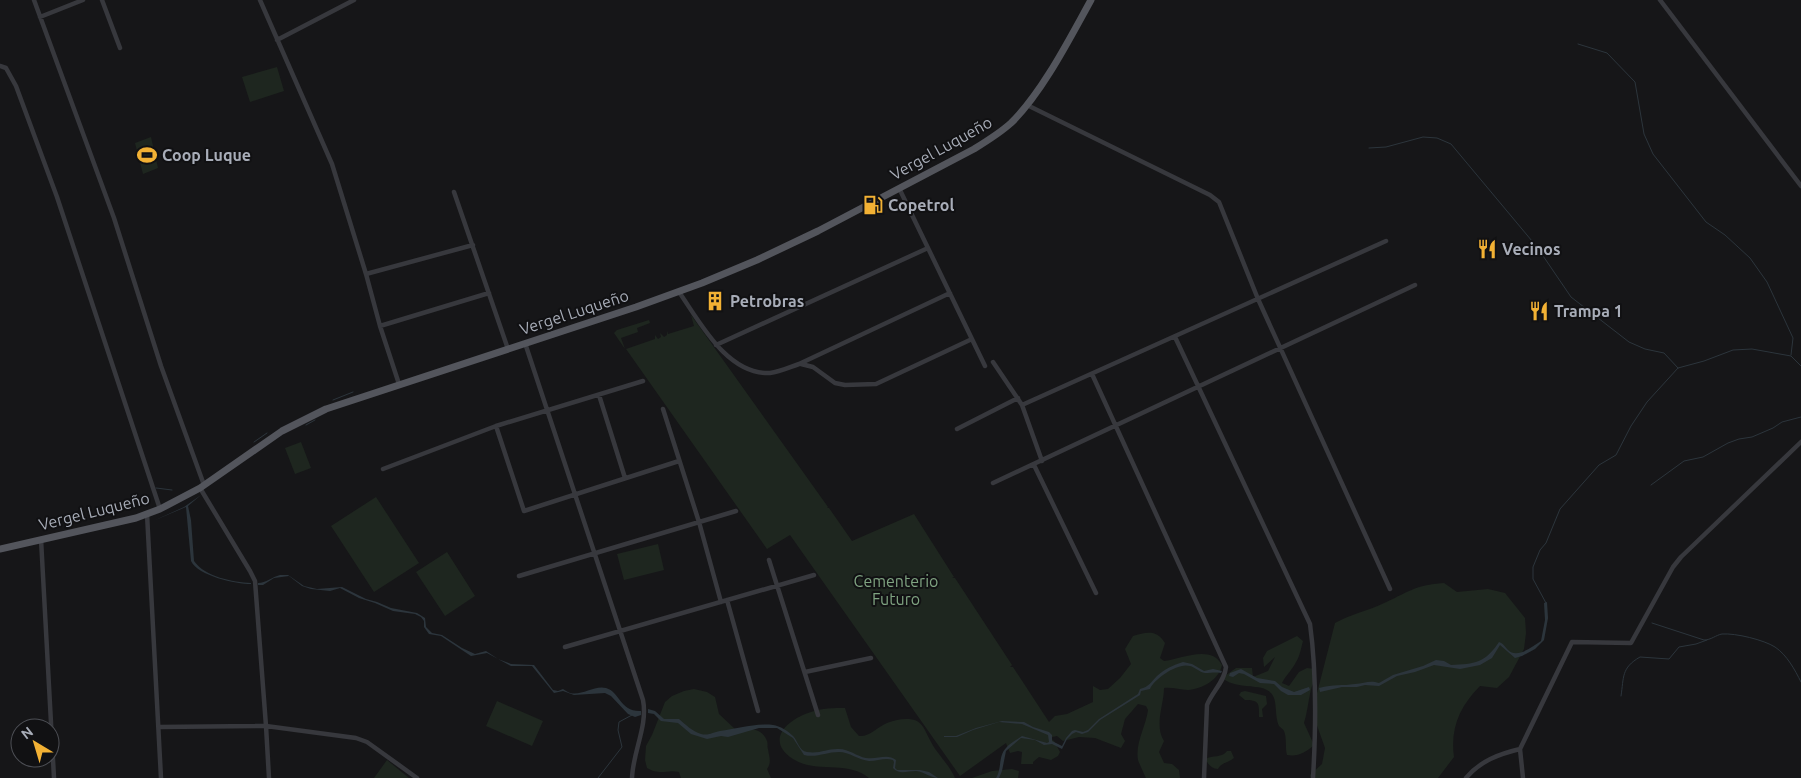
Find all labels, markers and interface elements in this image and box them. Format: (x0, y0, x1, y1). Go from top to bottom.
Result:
street label: Vergel Luqueño (887, 113, 995, 183)
sports icon: Coop Luque (136, 144, 158, 166)
place label: Coop Luque (162, 146, 251, 164)
fuel station icon: Copetrol (862, 194, 884, 216)
place label: Copetrol (888, 196, 954, 214)
restaurant icon: Vecinos (1476, 238, 1498, 260)
place label: Vecinos (1502, 240, 1560, 258)
street label: Vergel Luqueño (517, 286, 631, 338)
building icon: Petrobras (704, 290, 726, 312)
place label: Petrobras (730, 292, 804, 310)
restaurant icon: Trampa 1 (1528, 300, 1550, 322)
place label: Trampa 1 (1554, 302, 1623, 320)
street label: Vergel Luqueño (37, 489, 151, 533)
park label: Cementerio Futuro (854, 572, 938, 608)
north arrow (10, 718, 60, 768)
text: N (18, 723, 36, 742)

